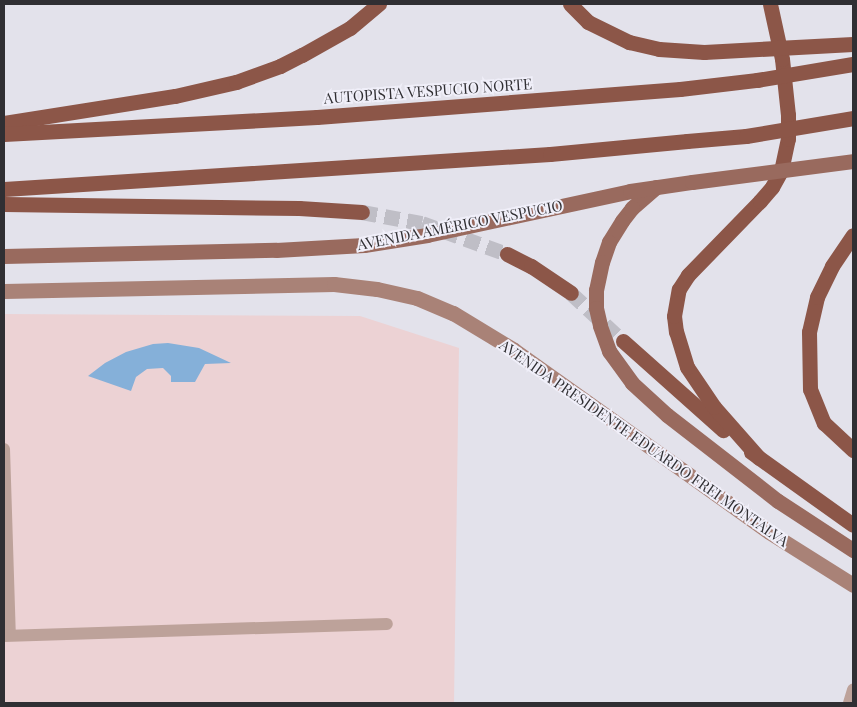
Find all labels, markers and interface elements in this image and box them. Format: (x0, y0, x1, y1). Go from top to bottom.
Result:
street label: AUTOPISTA VESPUCIO NORTE (323, 75, 533, 107)
street label: AVENIDA AMÉRICO VESPUCIO (355, 196, 565, 254)
street label: AVENIDA PRESIDENTE EDUARDO FREI MONTALVA (496, 336, 792, 550)

